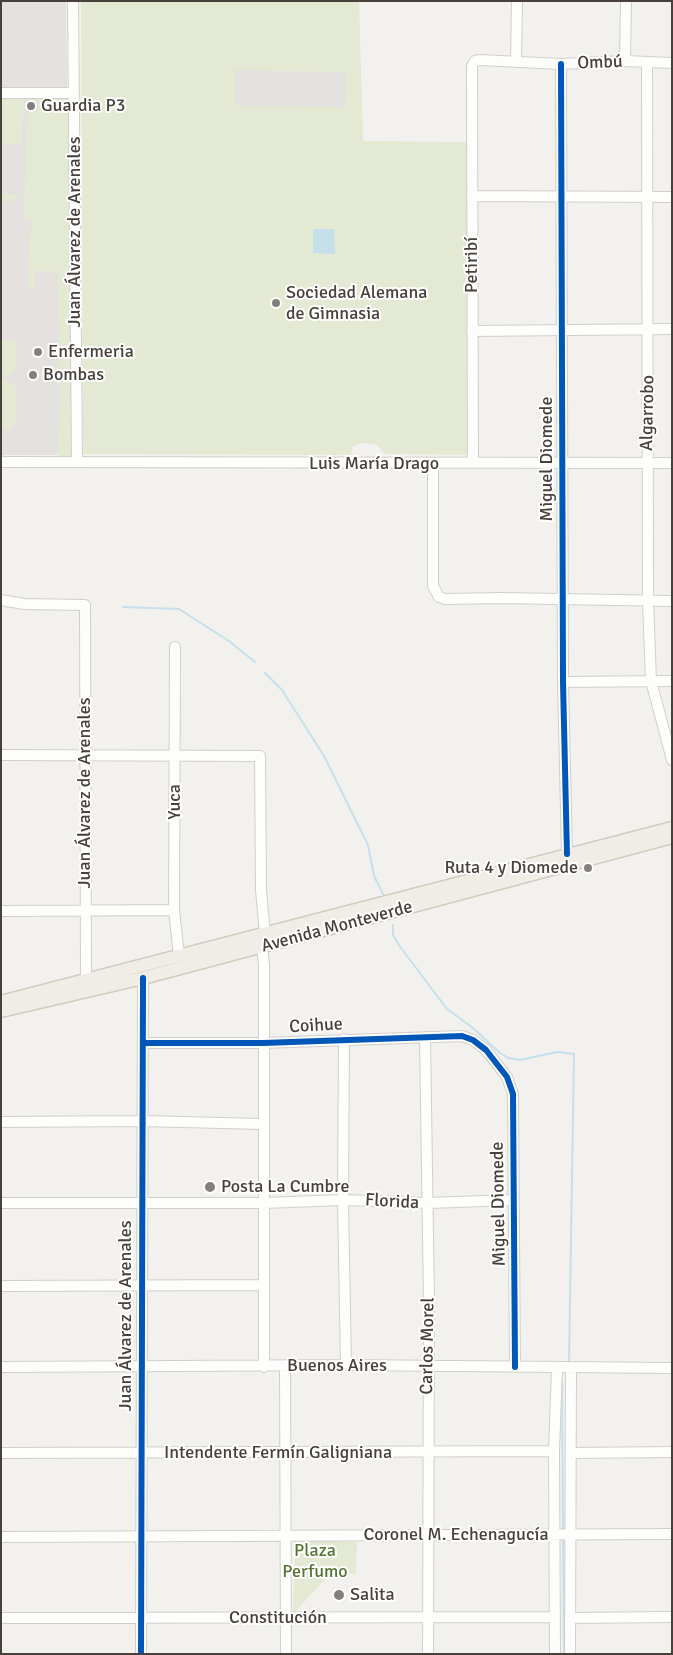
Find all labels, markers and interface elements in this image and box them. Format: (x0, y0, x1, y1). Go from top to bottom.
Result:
street label: Ombú (577, 51, 623, 75)
place label: Guardia P3 (41, 95, 125, 117)
marker: Guardia P3 (25, 100, 37, 112)
street label: Juan Álvarez de Arenales (64, 136, 86, 328)
street label: Petiribí (461, 237, 483, 293)
place label: Sociedad Alemana de Gimnasia (286, 282, 427, 324)
marker: Sociedad Alemana de Gimnasia (270, 297, 282, 309)
place label: Enfermeria (48, 341, 134, 363)
marker: Enfermeria (32, 346, 44, 358)
place label: Bombas (43, 364, 104, 386)
marker: Bombas (27, 369, 39, 381)
street label: Algarrobo (637, 375, 659, 451)
street label: Miguel Diomede (536, 397, 558, 521)
street label: Luis María Drago (309, 453, 439, 475)
street label: Juan Álvarez de Arenales (74, 697, 96, 889)
street label: Yuca (164, 784, 186, 820)
place label: Ruta 4 y Diomede (444, 857, 578, 879)
marker: Ruta 4 y Diomede (582, 862, 594, 874)
street label: Avenida Monteverde (259, 896, 415, 958)
street label: Coihue (289, 1014, 343, 1038)
street label: Miguel Diomede (487, 1141, 511, 1267)
place label: Posta La Cumbre (221, 1176, 349, 1198)
marker: Posta La Cumbre (203, 1180, 217, 1194)
street label: Florida (364, 1190, 420, 1214)
street label: Juan Álvarez de Arenales (115, 1220, 137, 1412)
street label: Carlos Morel (416, 1297, 440, 1395)
street label: Buenos Aires (287, 1355, 387, 1377)
street label: Intendente Fermín Galigniana (164, 1442, 392, 1464)
street label: Coronel M. Echenagucía (363, 1524, 549, 1546)
park label: Plaza Perfumo (282, 1540, 348, 1582)
place label: Salita (350, 1584, 395, 1606)
marker: Salita (332, 1588, 346, 1602)
street label: Constitución (229, 1607, 327, 1629)

